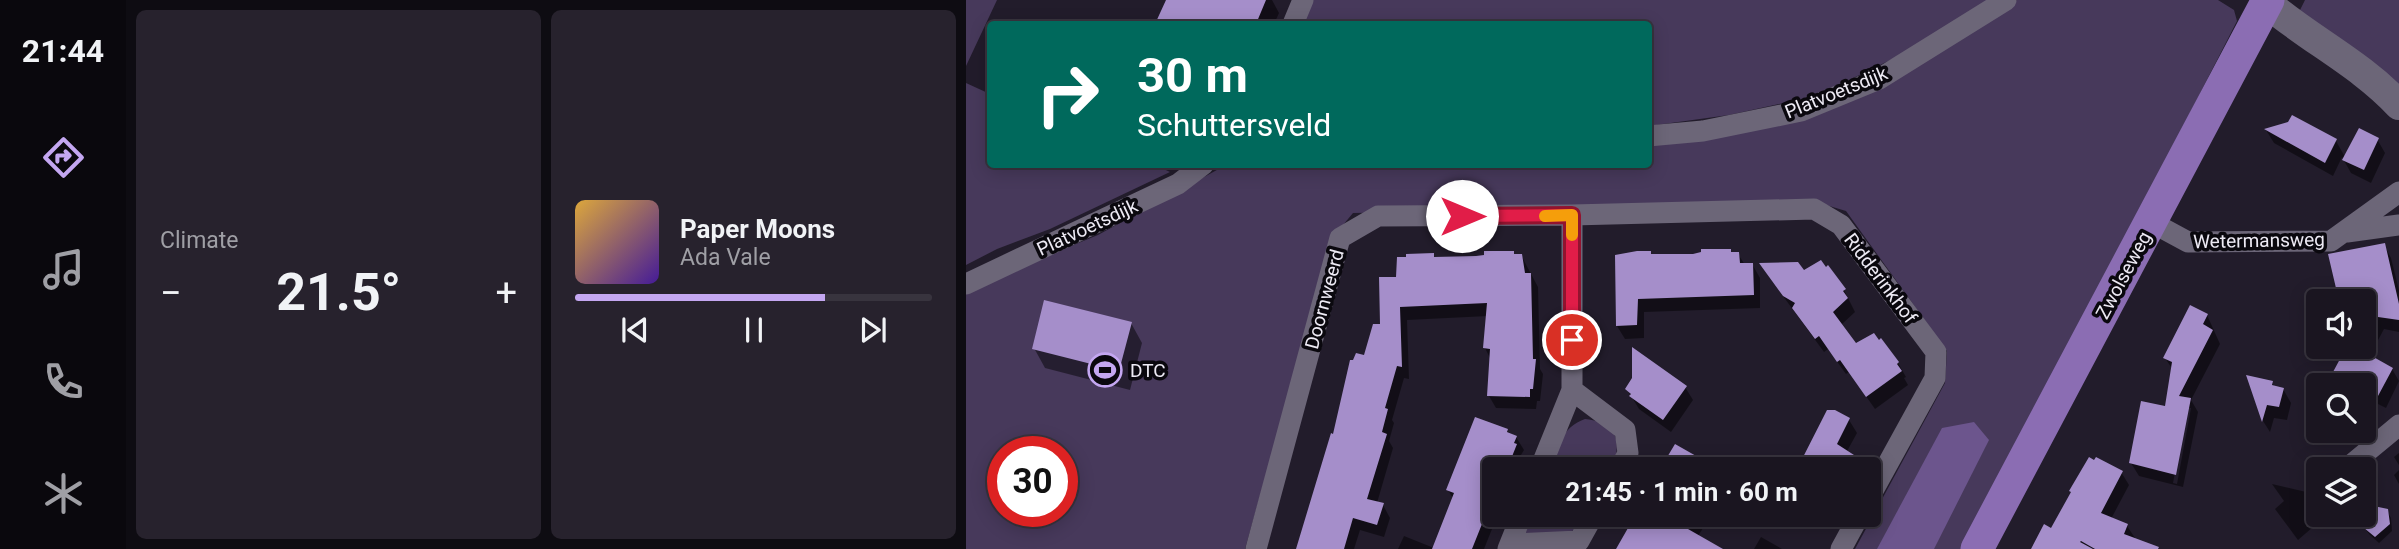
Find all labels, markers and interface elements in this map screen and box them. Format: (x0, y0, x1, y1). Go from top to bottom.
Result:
text: 21:44 (22, 32, 104, 70)
text: 30 m (1137, 47, 1248, 104)
icon: right (1022, 49, 1113, 140)
street label: Platvoetsdijk (1781, 61, 1891, 123)
text: Schuttersveld (1137, 106, 1331, 144)
icon: directions (39, 133, 88, 182)
position arrow (1425, 179, 1499, 253)
street label: Platvoetsdijk (1033, 194, 1142, 261)
text: Paper Moons (680, 214, 835, 244)
text: Climate (160, 227, 239, 254)
street label: Zwolseweg (2091, 228, 2156, 323)
street label: Wetermansweg (2193, 228, 2325, 253)
street label: Ridderinkhof (1839, 229, 1922, 328)
text: Ada Vale (680, 244, 771, 271)
icon: music (39, 245, 88, 294)
street label: Doornweerd (1300, 247, 1349, 352)
text: 21.5° (276, 262, 401, 323)
text: − (160, 271, 182, 315)
text: + (495, 271, 517, 315)
map controls (2306, 289, 2376, 527)
button: sound (2306, 289, 2376, 359)
pin (1542, 310, 1602, 370)
icon: previous (616, 311, 654, 349)
icon: pause (735, 311, 773, 349)
icon: next (854, 311, 892, 349)
icon: arrive (1553, 321, 1591, 359)
sports icon: DTC (1086, 351, 1124, 389)
icon: phone (39, 357, 88, 406)
place label: DTC (1130, 359, 1166, 382)
button: search (2306, 373, 2376, 443)
speed limit sign: 30 (987, 436, 1078, 527)
button: layers (2306, 457, 2376, 527)
icon: climate (39, 469, 88, 518)
text: 21:45 · 1 min · 60 m (1565, 477, 1798, 507)

